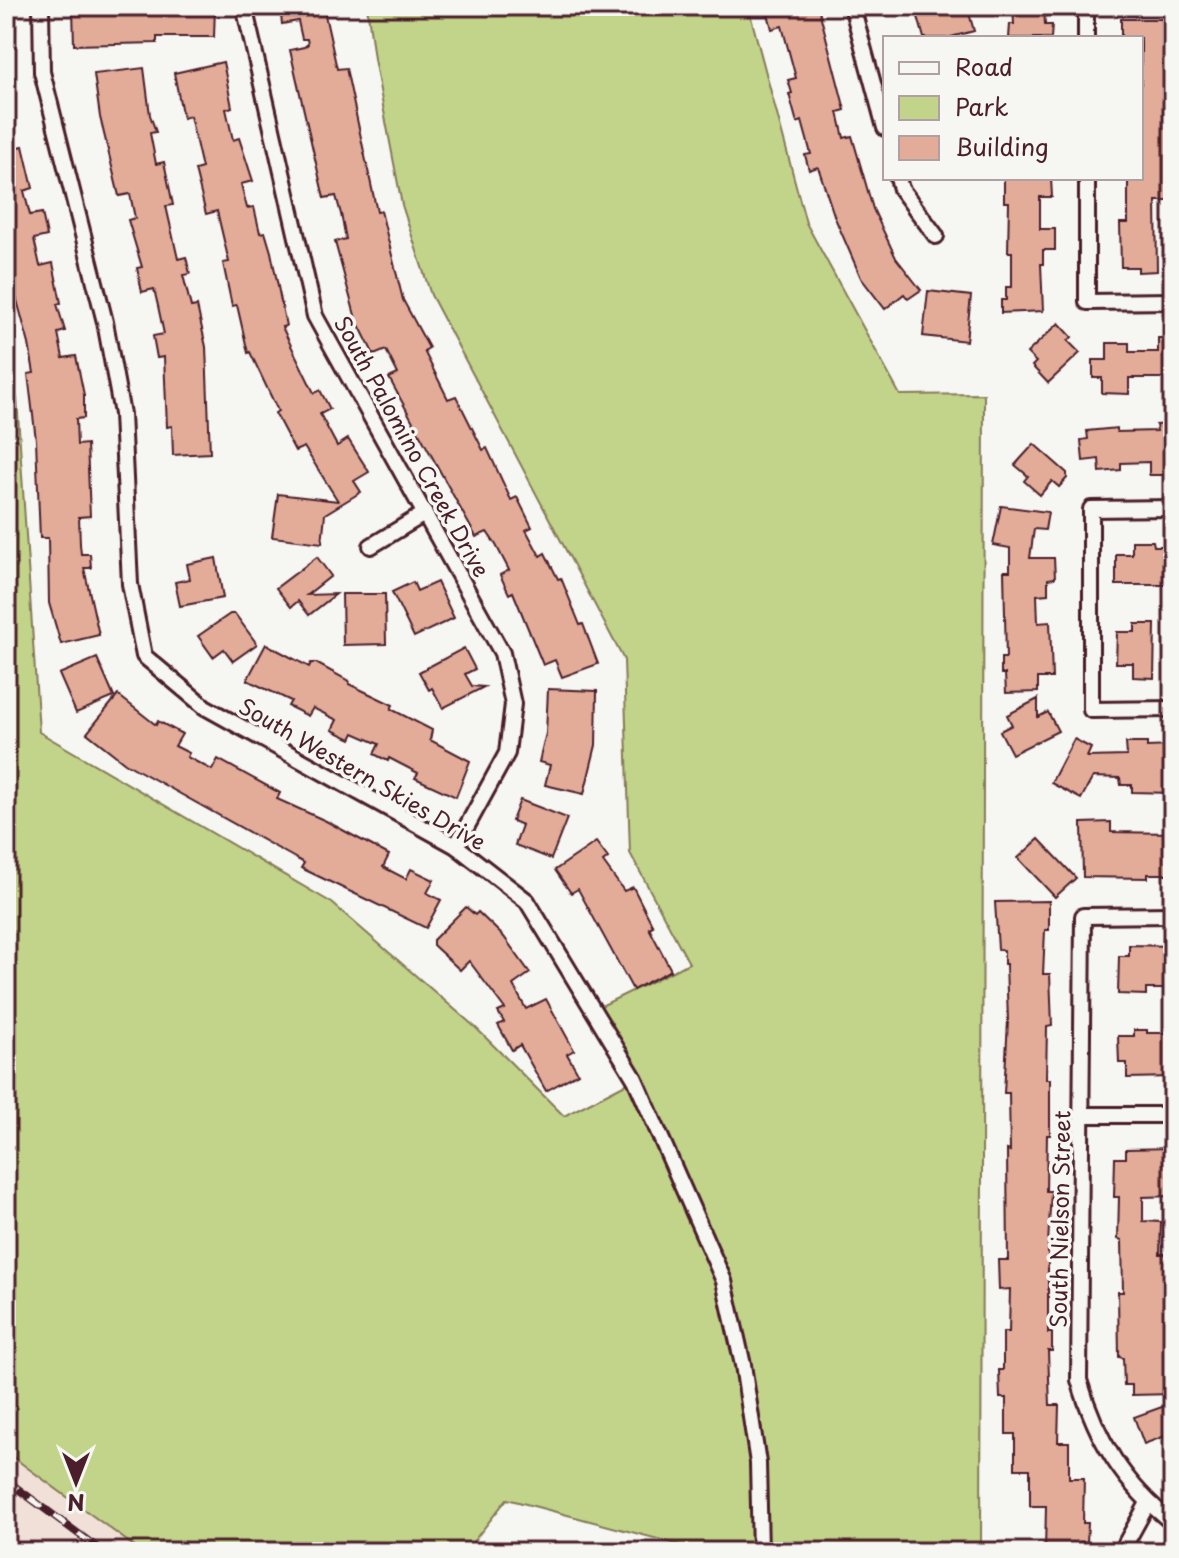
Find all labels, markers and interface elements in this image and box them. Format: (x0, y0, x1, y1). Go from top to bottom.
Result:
legend (883, 36, 1143, 180)
text: Road (955, 48, 1013, 84)
text: Park (955, 88, 1009, 124)
text: Building (955, 128, 1049, 164)
street label: South Palomino Creek Drive (327, 309, 499, 583)
street label: South Western Skies Drive (233, 689, 493, 857)
street label: South Nielson Street (1041, 1110, 1077, 1328)
north arrow (36, 1442, 116, 1522)
text: N (67, 1487, 85, 1520)

